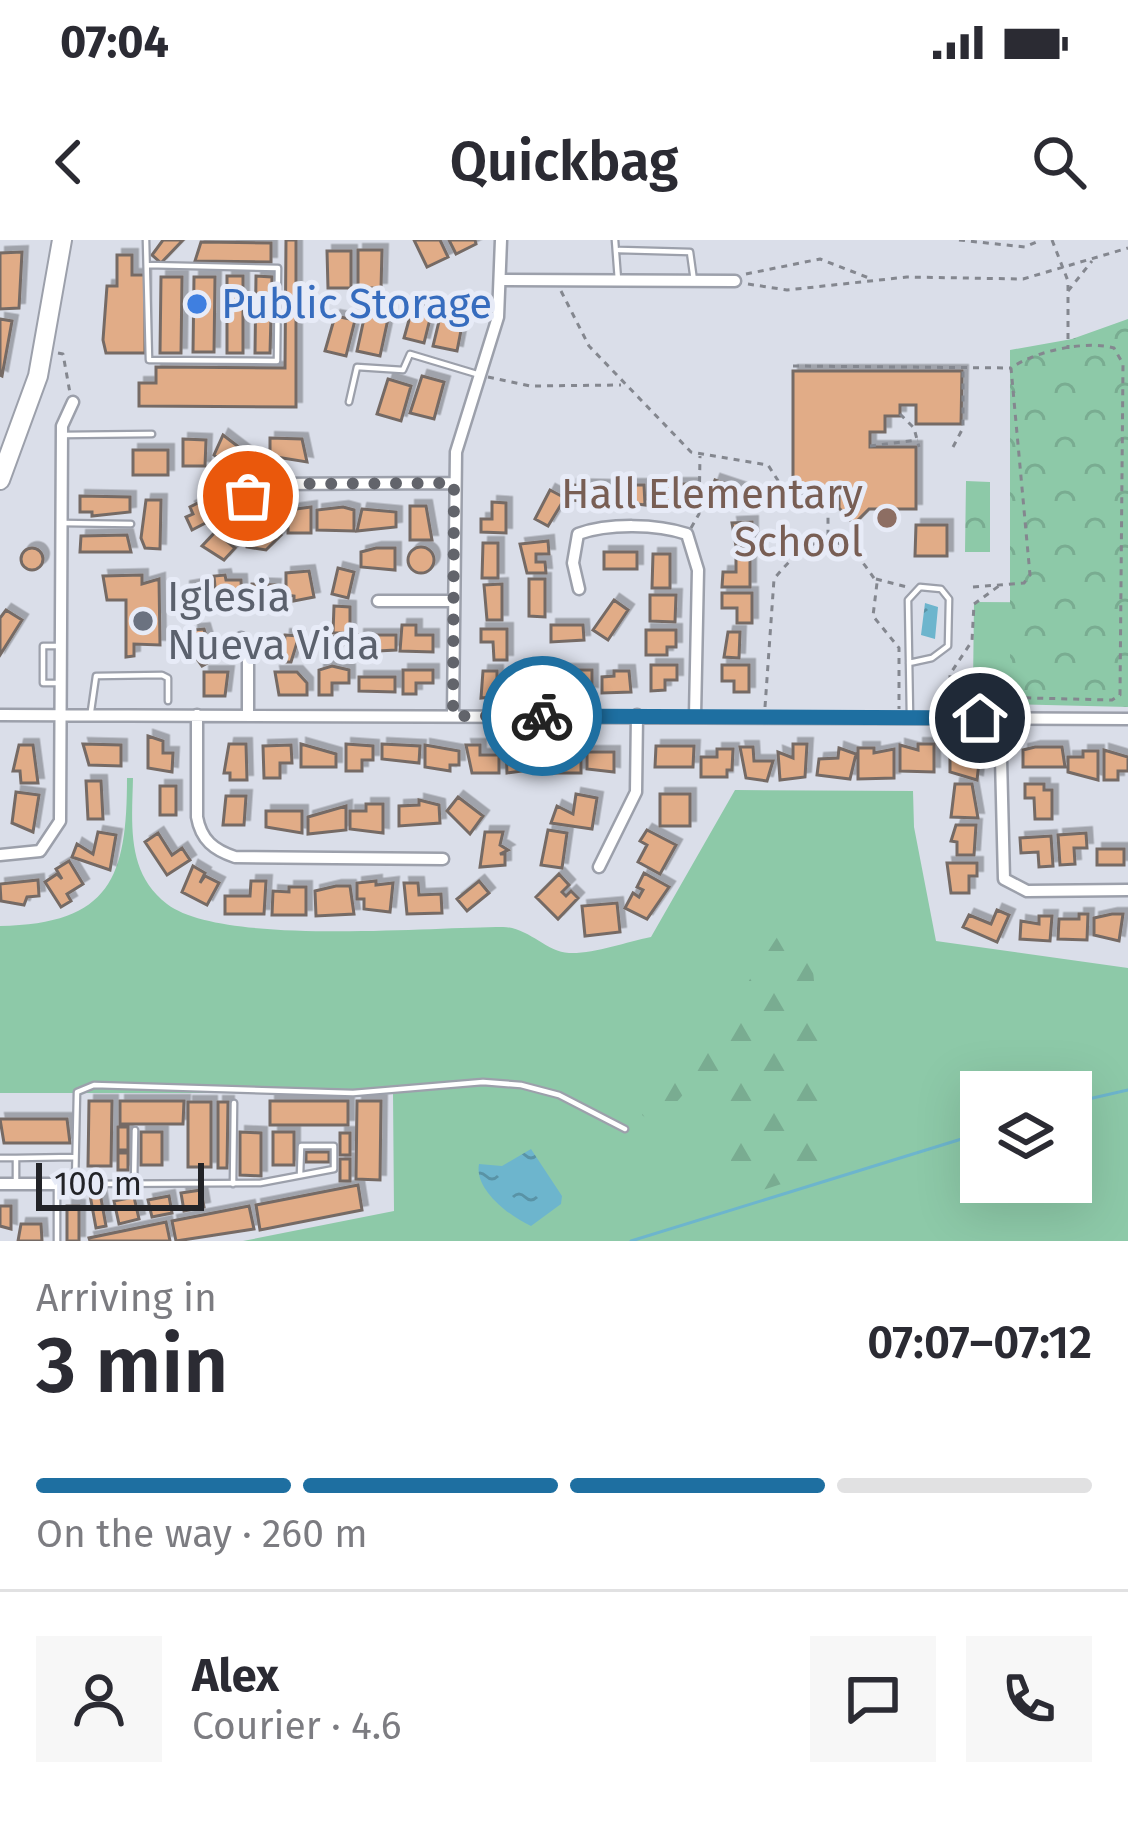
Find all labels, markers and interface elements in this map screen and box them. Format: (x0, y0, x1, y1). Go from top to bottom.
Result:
text: 07:04 (60, 15, 169, 69)
icon: back (36, 129, 102, 195)
icon: search (1026, 129, 1092, 195)
text: Quickbag (450, 130, 678, 194)
place label: Public Storage (221, 279, 492, 329)
marker: Public Storage (184, 291, 210, 317)
pin (197, 445, 299, 547)
icon: bag (215, 463, 281, 529)
place label: Hall Elementary School (561, 469, 863, 567)
marker: Hall Elementary School (874, 505, 900, 531)
place label: Iglesia Nueva Vida (167, 572, 380, 670)
marker: Iglesia Nueva Vida (130, 608, 156, 634)
courier (482, 656, 602, 776)
pin (929, 667, 1031, 769)
icon: bike (509, 683, 575, 749)
icon: home (947, 685, 1013, 751)
map controls (960, 1071, 1092, 1203)
button: layers (960, 1071, 1092, 1203)
scale bar (36, 1157, 204, 1210)
text: 100 m (54, 1164, 142, 1204)
text: Arriving in (36, 1275, 217, 1321)
text: 07:07–07:12 (867, 1316, 1092, 1370)
text: 3 min (36, 1319, 229, 1413)
text: On the way · 260 m (36, 1511, 368, 1557)
button: person (36, 1636, 162, 1762)
button: chat (810, 1636, 936, 1762)
button: phone (966, 1636, 1092, 1762)
text: Alex (192, 1649, 279, 1703)
text: Courier · 4.6 (192, 1703, 401, 1749)

